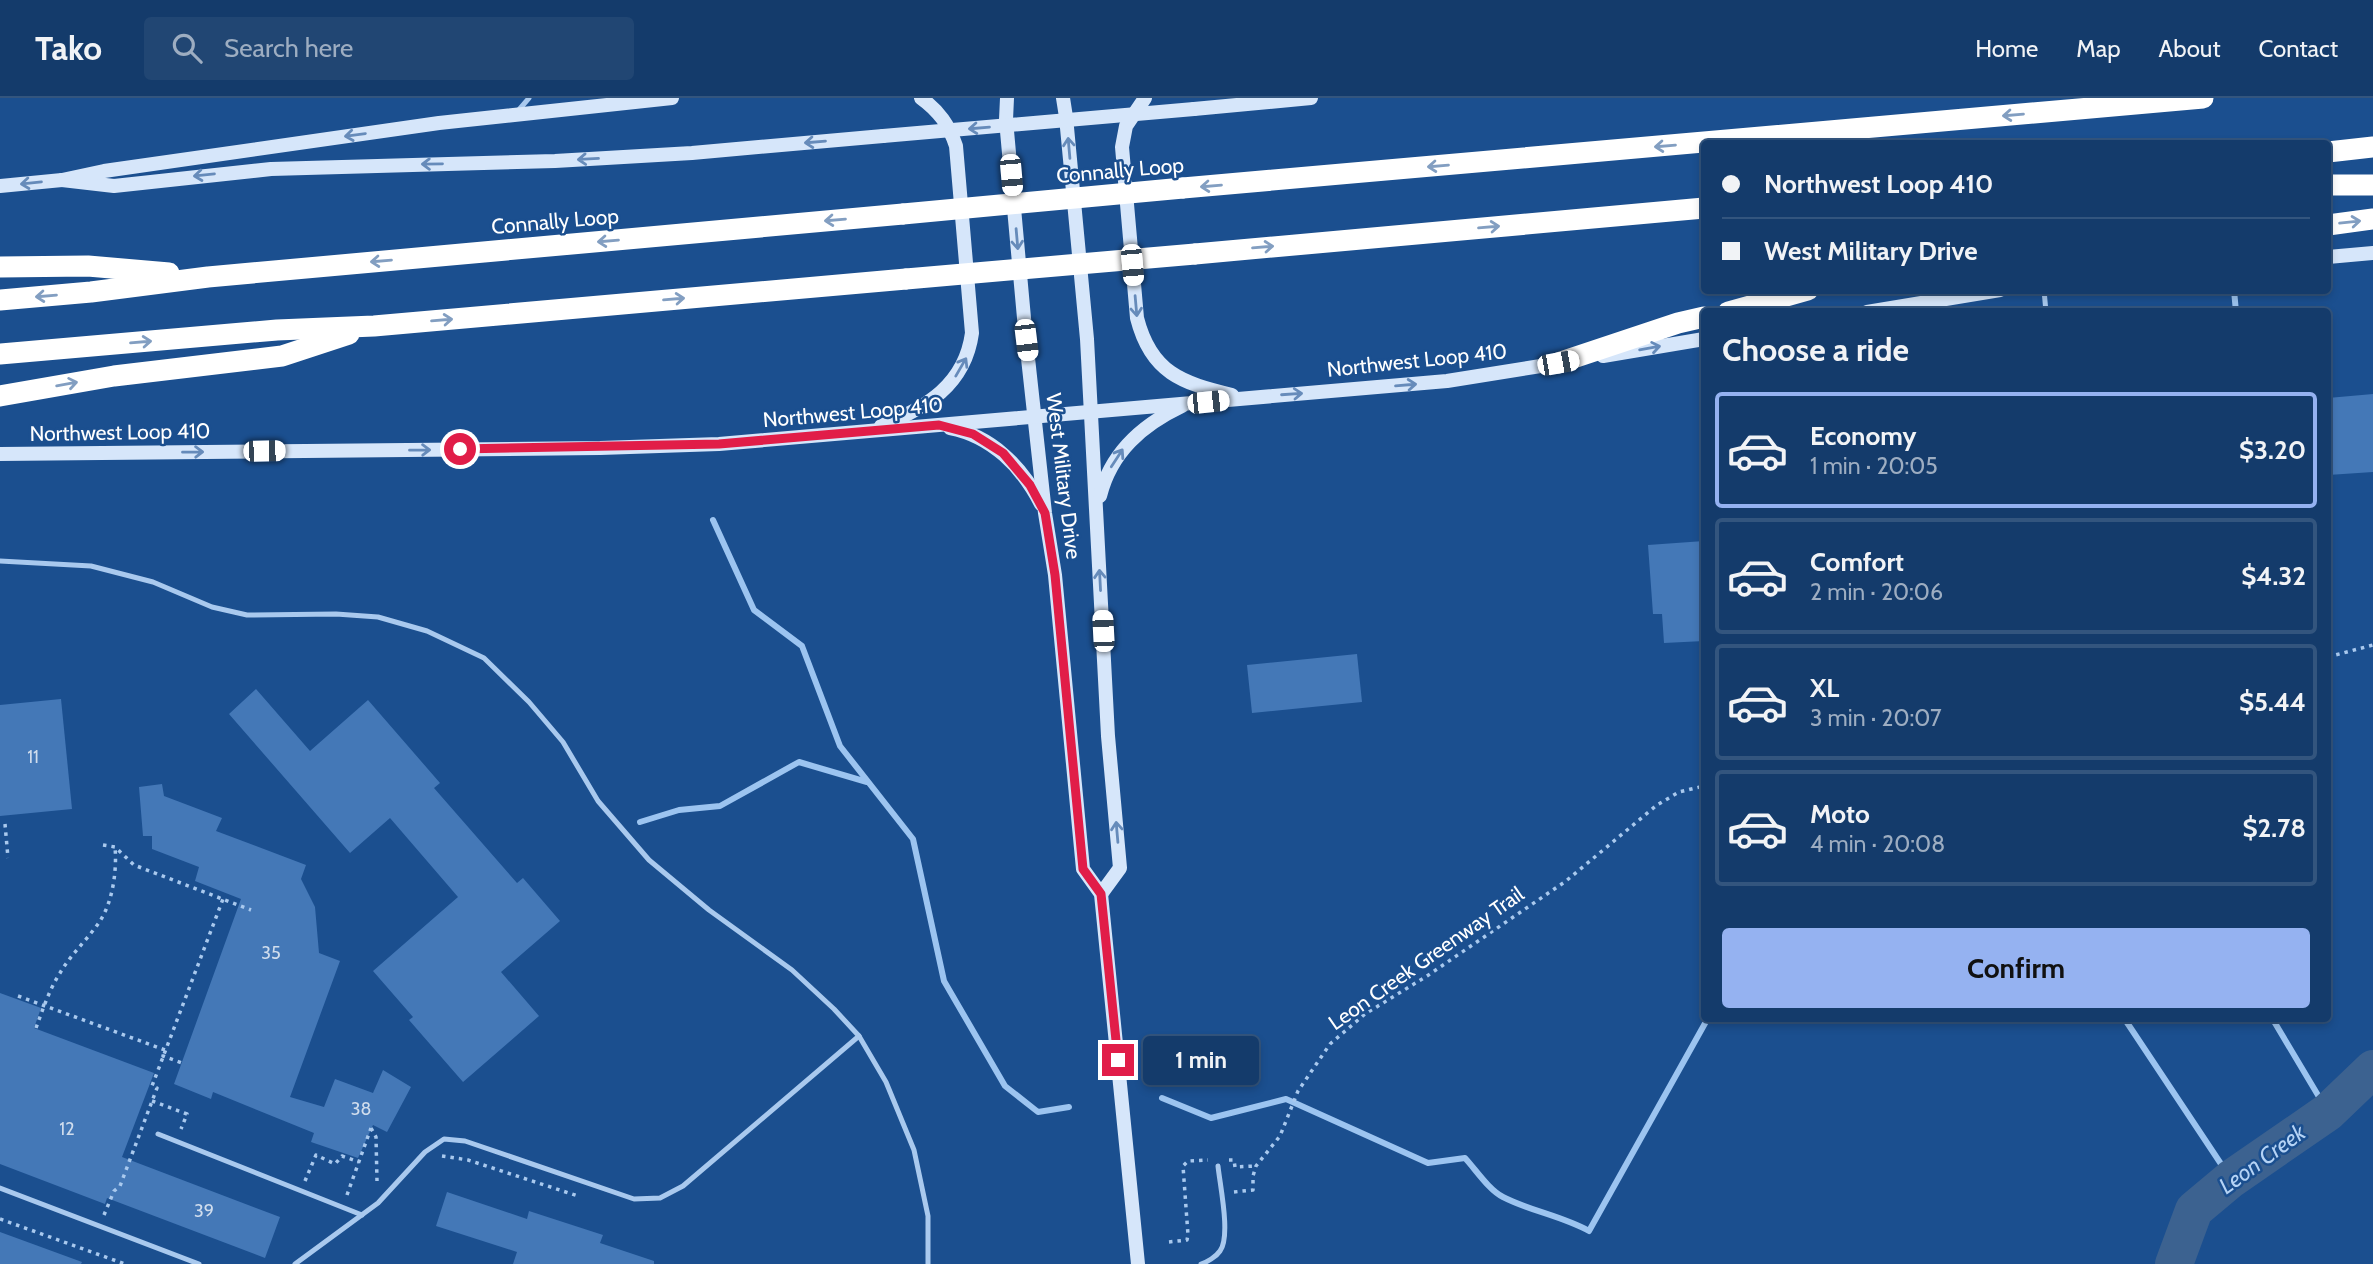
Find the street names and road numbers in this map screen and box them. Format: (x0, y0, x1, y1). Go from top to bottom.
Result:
street label: Connally Loop (1055, 152, 1185, 188)
street label: Connally Loop (490, 203, 620, 239)
street label: Northwest Loop 410 (1326, 338, 1508, 382)
street label: West Military Drive (1041, 391, 1087, 561)
street label: Northwest Loop 410 (762, 392, 944, 432)
street label: Northwest Loop 410 (29, 418, 211, 446)
street label: Leon Creek Greenway Trail (1324, 881, 1529, 1035)

